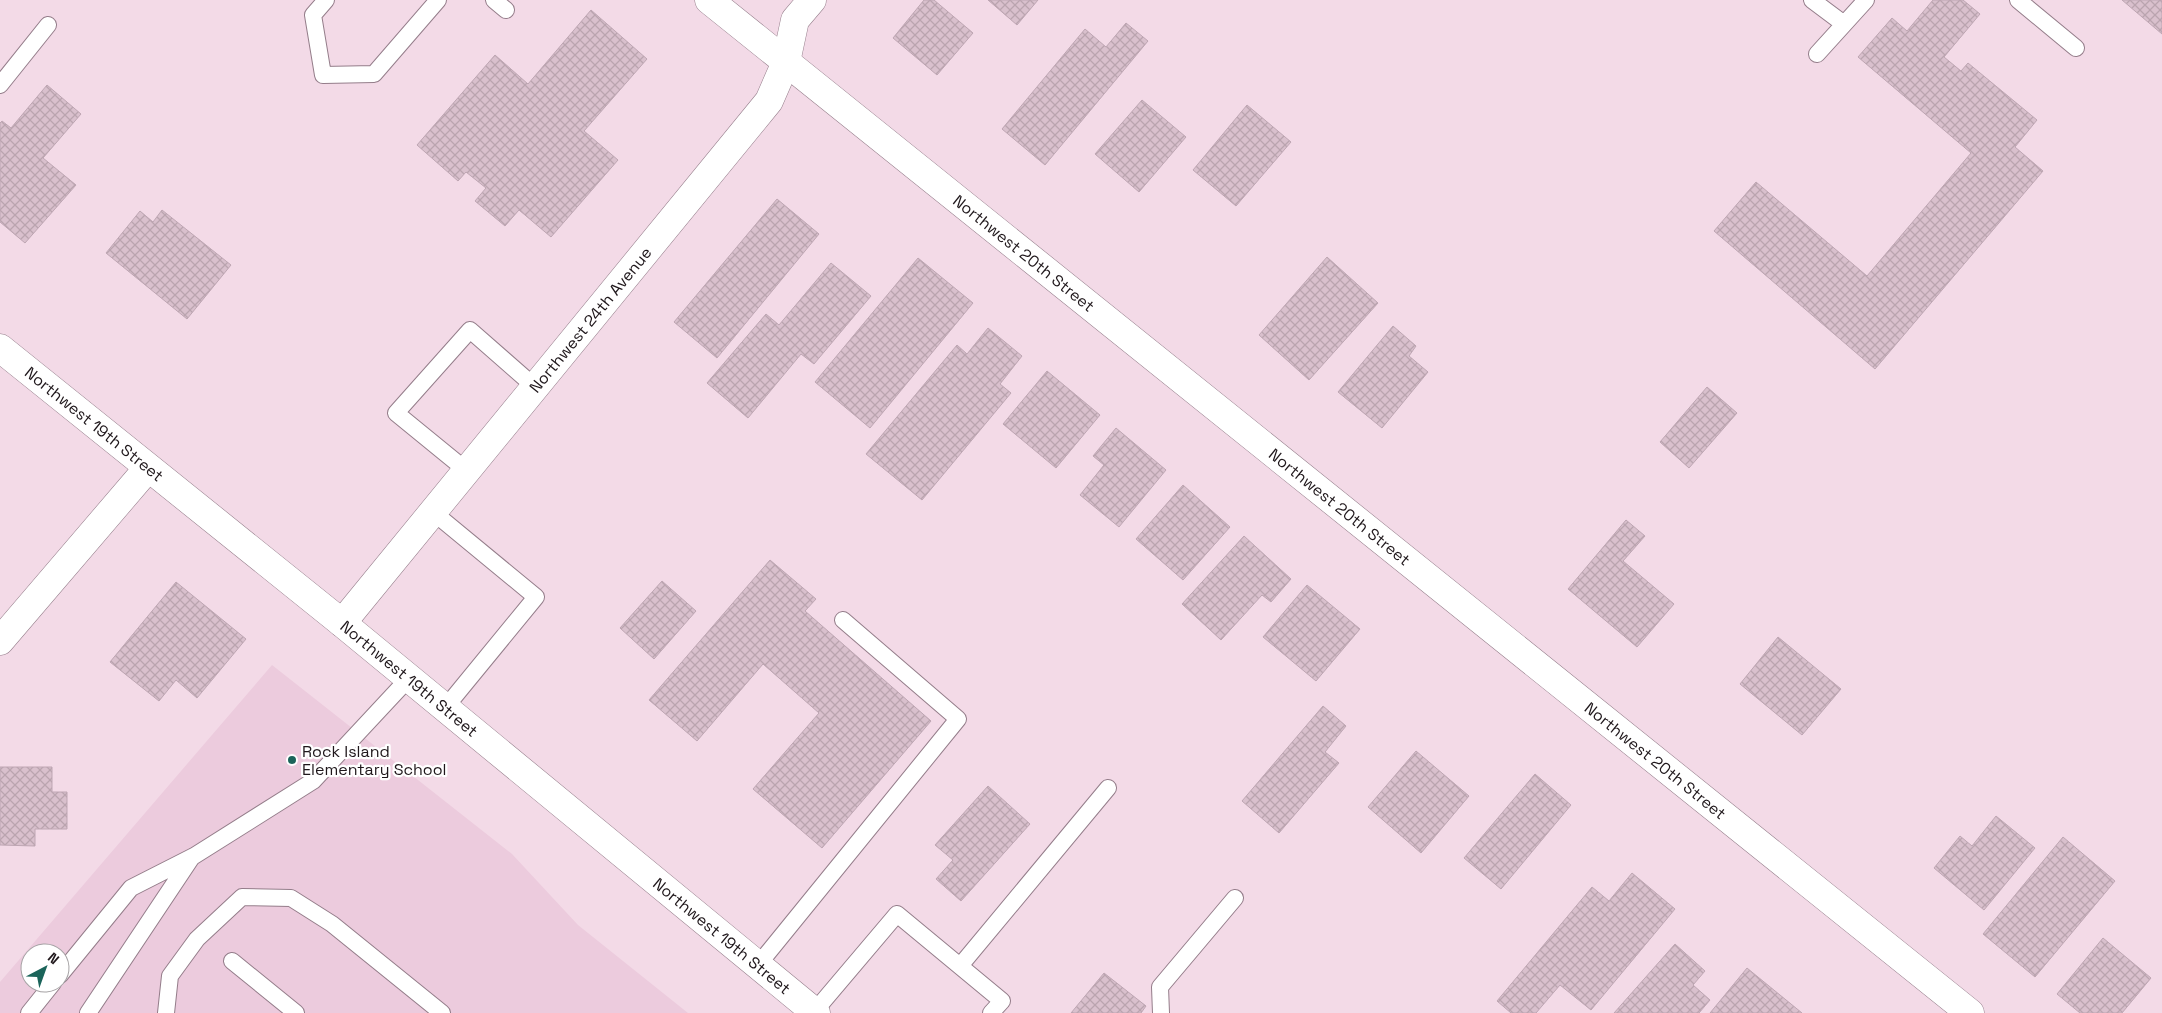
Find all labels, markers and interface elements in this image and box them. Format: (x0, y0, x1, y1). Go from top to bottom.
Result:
street label: Northwest 20th Street (949, 190, 1099, 316)
street label: Northwest 24th Avenue (524, 242, 656, 397)
street label: Northwest 19th Street (21, 362, 168, 486)
street label: Northwest 20th Street (1265, 443, 1415, 570)
street label: Northwest 19th Street (336, 616, 483, 741)
street label: Northwest 20th Street (1580, 697, 1731, 824)
place label: Rock Island Elementary School (302, 741, 447, 780)
marker: Rock Island Elementary School (286, 754, 298, 766)
street label: Northwest 19th Street (649, 873, 795, 999)
north arrow (20, 943, 70, 993)
text: N (44, 948, 63, 968)

